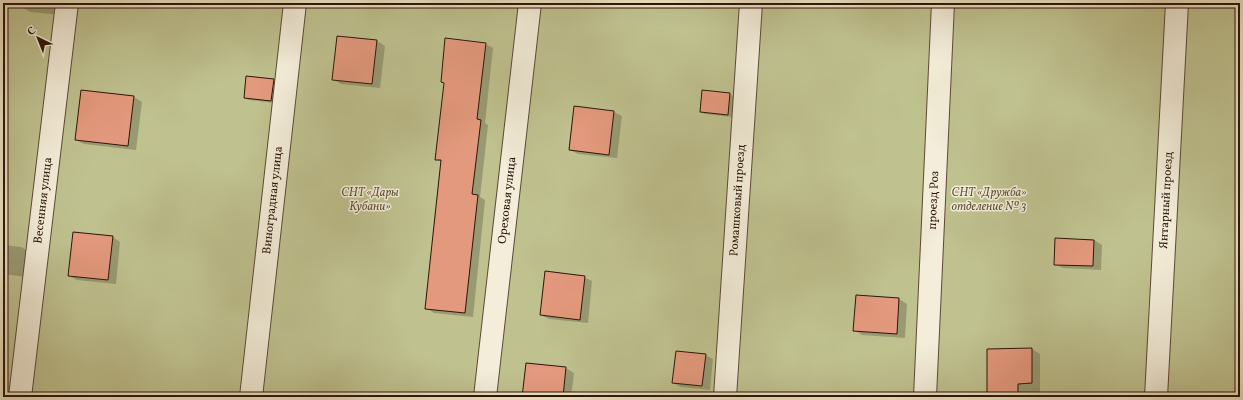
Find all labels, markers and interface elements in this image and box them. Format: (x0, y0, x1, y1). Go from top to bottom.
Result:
north arrow (18, 18, 58, 58)
text: С (24, 24, 40, 40)
street label: Ромашковый проезд (726, 144, 750, 257)
street label: Виноградная улица (259, 145, 287, 255)
street label: Янтарный проезд (1156, 151, 1177, 249)
street label: Весенняя улица (30, 156, 57, 244)
street label: Ореховая улица (495, 156, 520, 245)
street label: проезд Роз (925, 171, 943, 230)
park label: СНТ «Дары Кубани» (341, 185, 399, 215)
park label: СНТ «Дружба» отделение № 3 (951, 185, 1027, 215)

